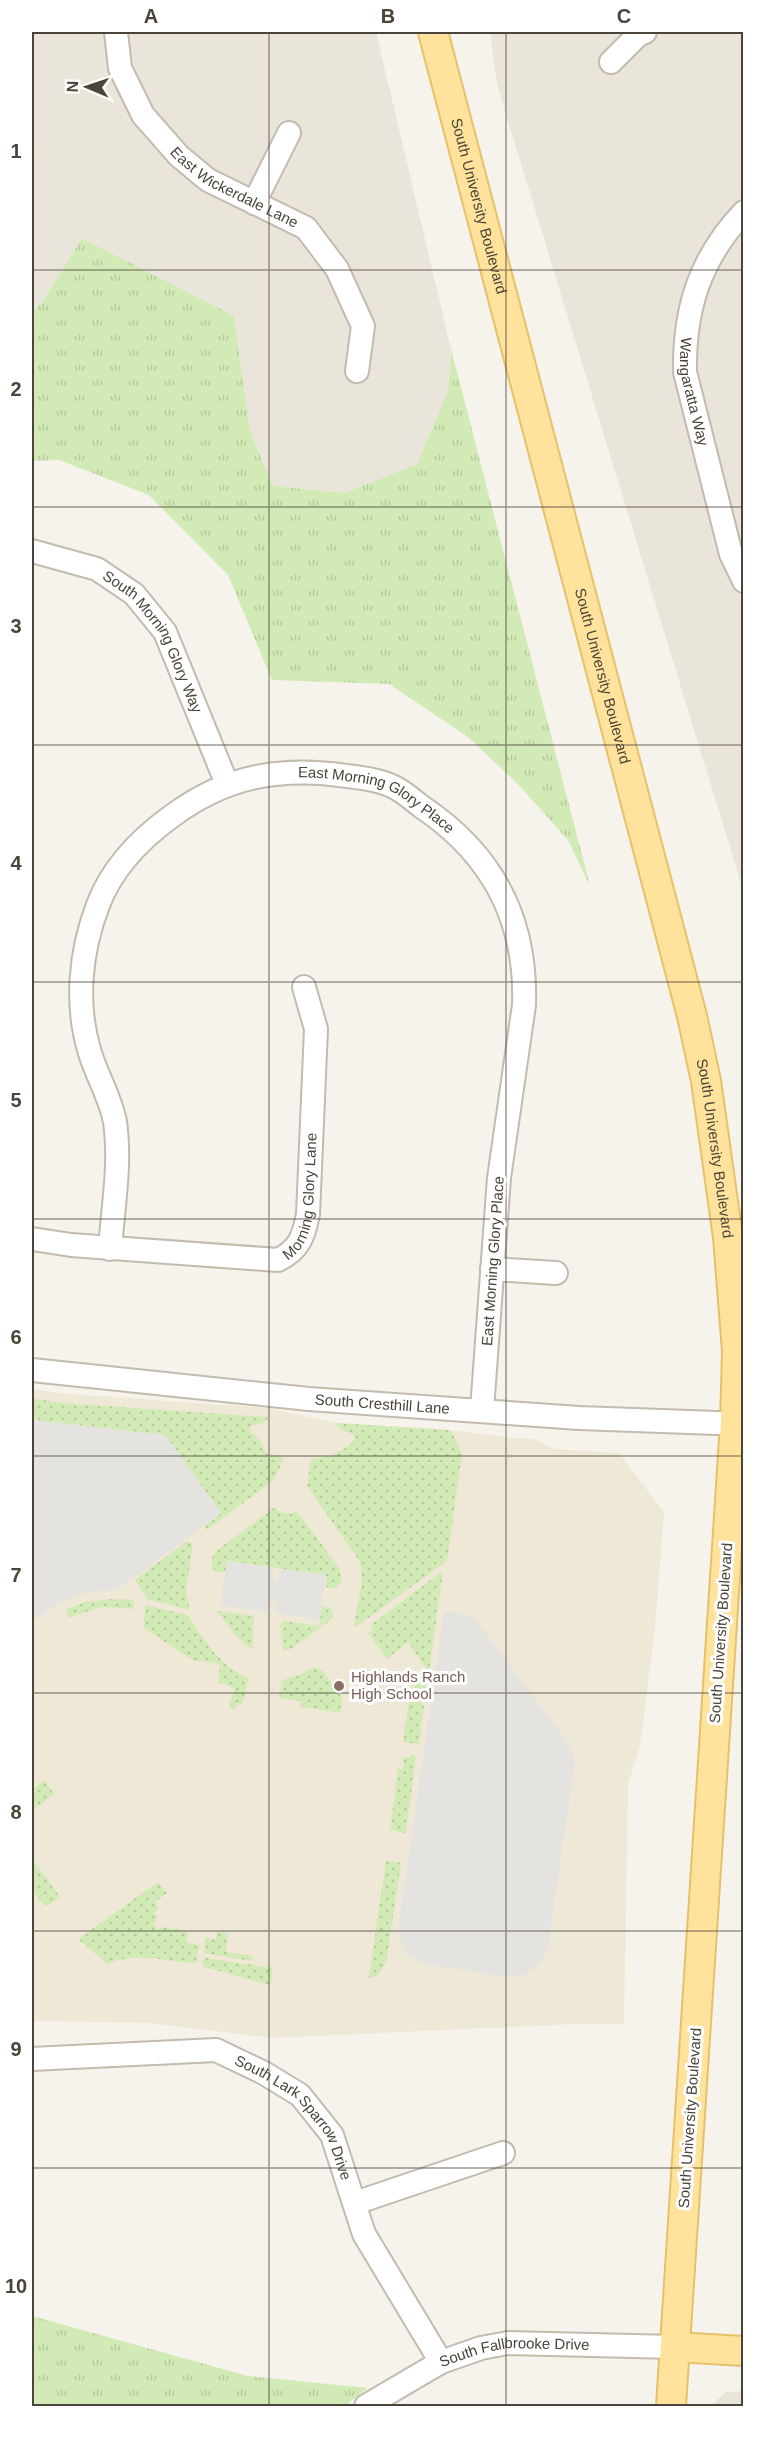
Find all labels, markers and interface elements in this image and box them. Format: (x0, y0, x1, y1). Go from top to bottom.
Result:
text: A (144, 5, 158, 27)
text: B (381, 5, 395, 27)
text: C (617, 5, 631, 27)
north arrow (57, 57, 117, 117)
text: N (64, 80, 81, 93)
street label: South University Boulevard (448, 116, 511, 296)
text: 1 (10, 140, 22, 162)
street label: East Wickerdale Lane (167, 143, 301, 231)
street label: Wangaratta Way (677, 337, 712, 448)
text: 2 (10, 378, 22, 400)
street label: South Morning Glory Way (100, 567, 206, 716)
street label: South University Boulevard (572, 586, 634, 766)
text: 3 (10, 615, 22, 637)
street label: East Morning Glory Place (298, 763, 458, 836)
text: 4 (10, 852, 22, 874)
street label: South University Boulevard (693, 1057, 737, 1239)
text: 5 (10, 1089, 22, 1111)
street label: Morning Glory Lane (279, 1132, 320, 1263)
street label: East Morning Glory Place (478, 1176, 507, 1346)
text: 6 (10, 1326, 22, 1348)
street label: South Cresthill Lane (314, 1390, 450, 1417)
street label: South University Boulevard (706, 1542, 735, 1724)
text: 7 (10, 1564, 22, 1586)
place label: Highlands Ranch High School (351, 1668, 465, 1702)
marker: Highlands Ranch High School (332, 1679, 346, 1693)
text: 8 (10, 1801, 22, 1823)
street label: South University Boulevard (675, 2027, 704, 2209)
text: 9 (10, 2038, 22, 2060)
street label: South Lark Sparrow Drive (232, 2051, 355, 2182)
text: 10 (5, 2275, 27, 2297)
street label: South Fallbrooke Drive (437, 2334, 590, 2370)

